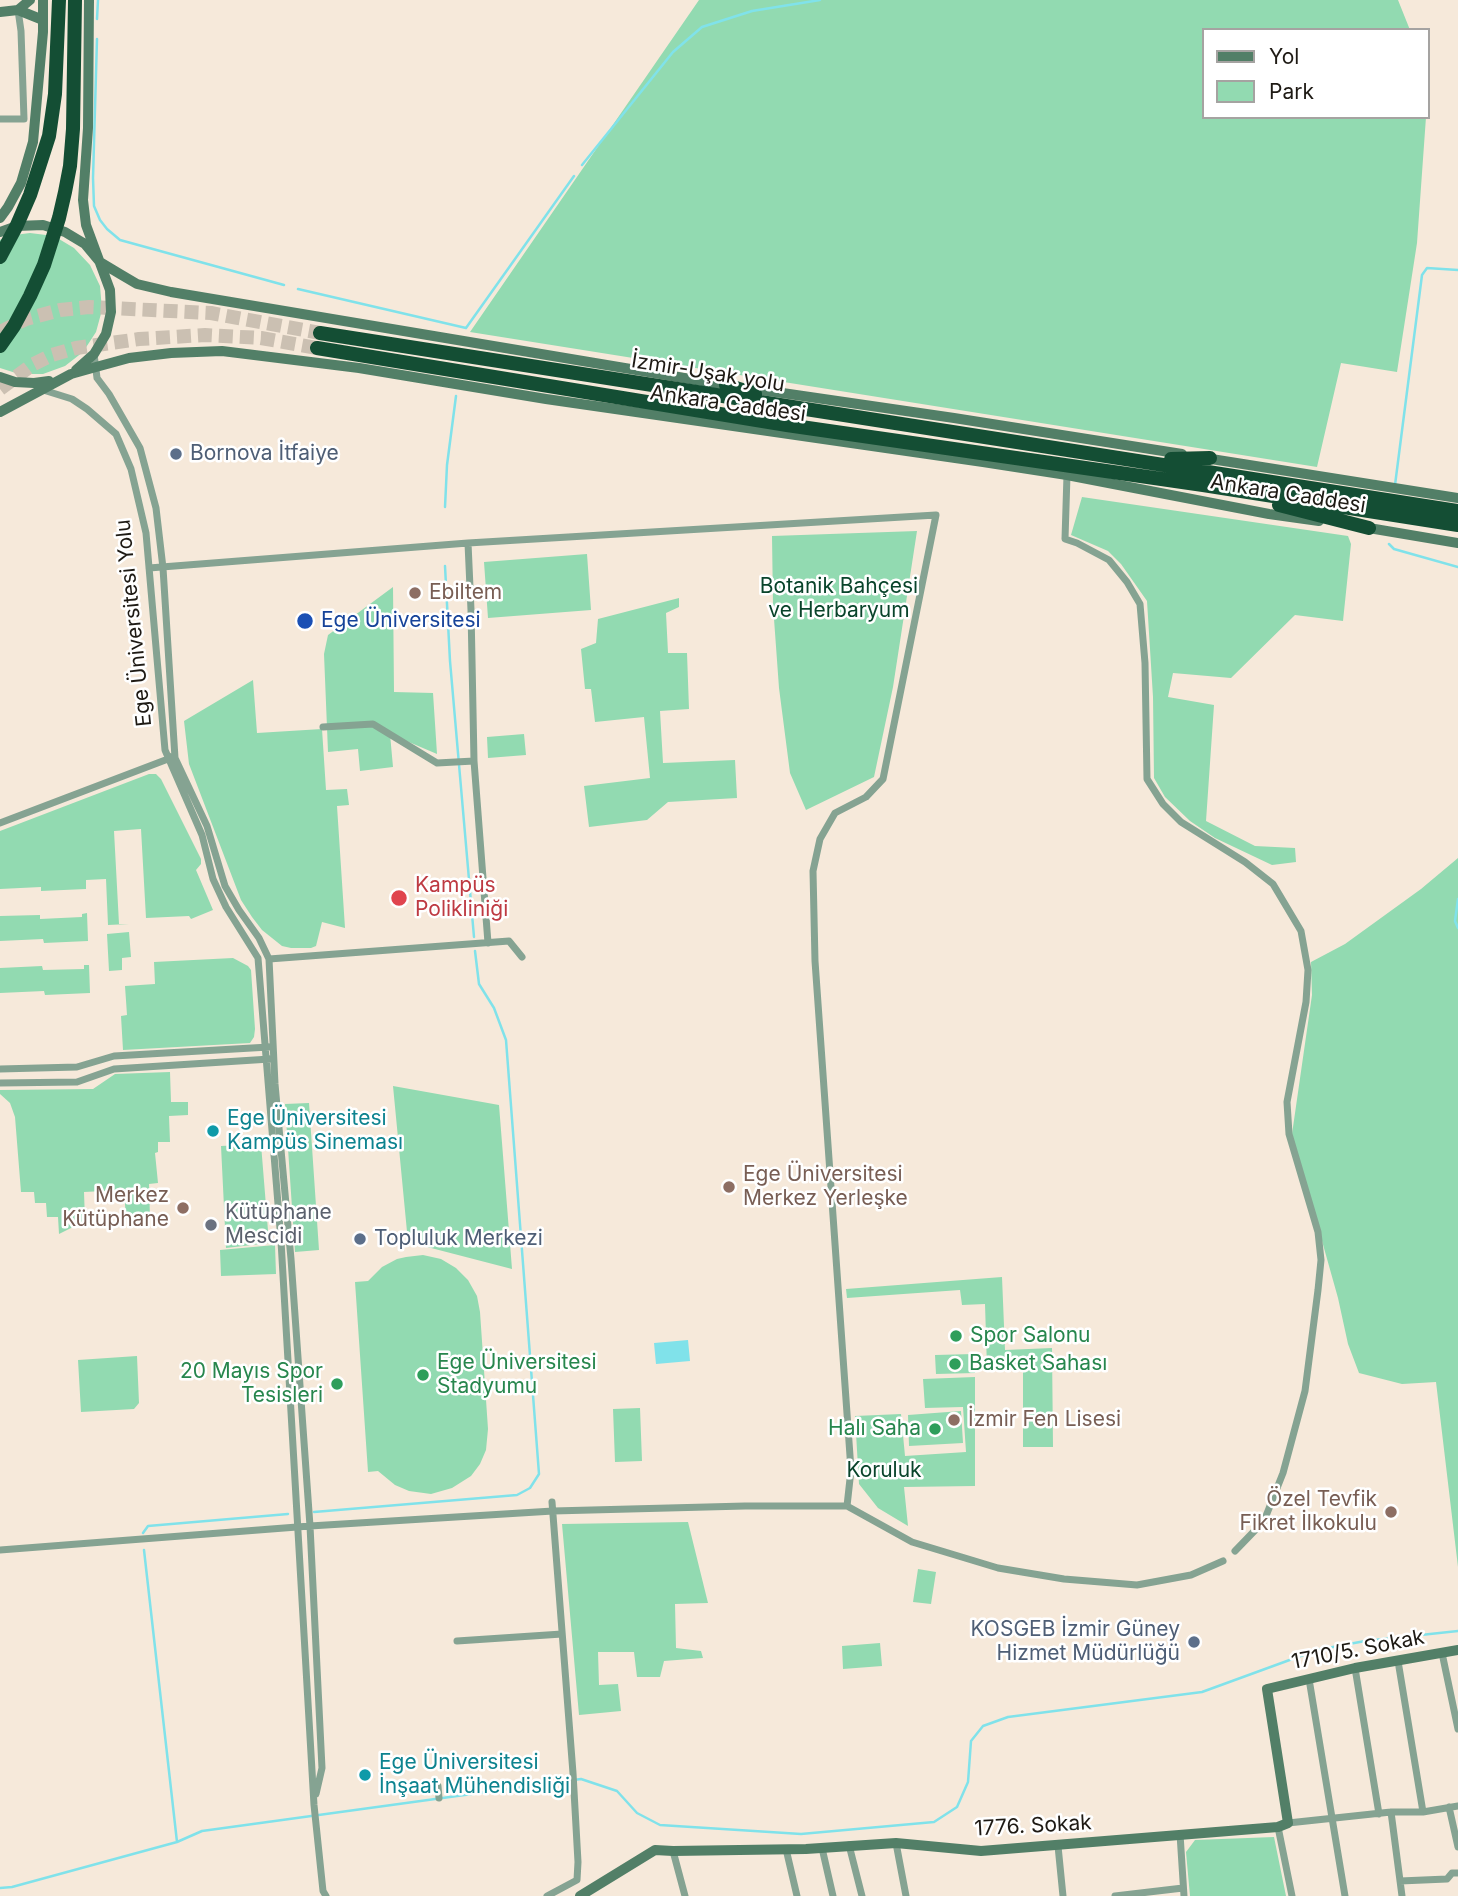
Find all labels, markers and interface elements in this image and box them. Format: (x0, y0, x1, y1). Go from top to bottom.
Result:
legend (1202, 28, 1430, 119)
text: Yol (1269, 44, 1299, 69)
text: Park (1269, 79, 1314, 104)
street label: İzmir-Uşak yolu (630, 348, 786, 398)
street label: Ankara Caddesi (648, 381, 808, 427)
place label: Bornova İtfaiye (190, 441, 339, 467)
marker: Bornova İtfaiye (168, 446, 184, 462)
street label: Ankara Caddesi (1208, 469, 1368, 519)
street label: Ege Üniversitesi Yolu (111, 518, 157, 728)
park label: Botanik Bahçesi ve Herbaryum (760, 574, 918, 624)
place label: Ebiltem (429, 580, 502, 606)
marker: Ebiltem (407, 585, 423, 601)
place label: Ege Üniversitesi (321, 608, 481, 634)
marker: Ege Üniversitesi (295, 611, 315, 631)
place label: Kampüs Polikliniği (415, 873, 508, 923)
marker: Kampüs Polikliniği (389, 888, 409, 908)
place label: Ege Üniversitesi Kampüs Sineması (227, 1106, 403, 1156)
marker: Ege Üniversitesi Kampüs Sineması (205, 1123, 221, 1139)
place label: Ege Üniversitesi Merkez Yerleşke (743, 1162, 908, 1212)
marker: Ege Üniversitesi Merkez Yerleşke (721, 1179, 737, 1195)
place label: Merkez Kütüphane (62, 1183, 169, 1233)
marker: Merkez Kütüphane (175, 1200, 191, 1216)
place label: Kütüphane Mescidi (225, 1200, 332, 1250)
marker: Kütüphane Mescidi (203, 1217, 219, 1233)
place label: Topluluk Merkezi (374, 1226, 543, 1252)
marker: Topluluk Merkezi (352, 1231, 368, 1247)
place label: Spor Salonu (970, 1323, 1091, 1349)
marker: Spor Salonu (948, 1328, 964, 1344)
place label: Ege Üniversitesi Stadyumu (437, 1350, 597, 1400)
place label: Basket Sahası (969, 1351, 1107, 1377)
marker: Basket Sahası (947, 1356, 963, 1372)
place label: 20 Mayıs Spor Tesisleri (180, 1359, 323, 1409)
marker: Ege Üniversitesi Stadyumu (415, 1367, 431, 1383)
marker: 20 Mayıs Spor Tesisleri (329, 1376, 345, 1392)
place label: İzmir Fen Lisesi (968, 1407, 1121, 1433)
marker: İzmir Fen Lisesi (946, 1412, 962, 1428)
place label: Halı Saha (828, 1416, 921, 1442)
marker: Halı Saha (927, 1421, 943, 1437)
park label: Koruluk (846, 1458, 922, 1484)
place label: Özel Tevfik Fikret İlkokulu (1240, 1487, 1377, 1537)
marker: Özel Tevfik Fikret İlkokulu (1383, 1504, 1399, 1520)
place label: KOSGEB İzmir Güney Hizmet Müdürlüğü (970, 1617, 1180, 1667)
street label: 1710/5. Sokak (1289, 1625, 1427, 1675)
marker: KOSGEB İzmir Güney Hizmet Müdürlüğü (1186, 1634, 1202, 1650)
place label: Ege Üniversitesi İnşaat Mühendisliği (379, 1750, 570, 1800)
marker: Ege Üniversitesi İnşaat Mühendisliği (357, 1767, 373, 1783)
street label: 1776. Sokak (974, 1810, 1092, 1842)

